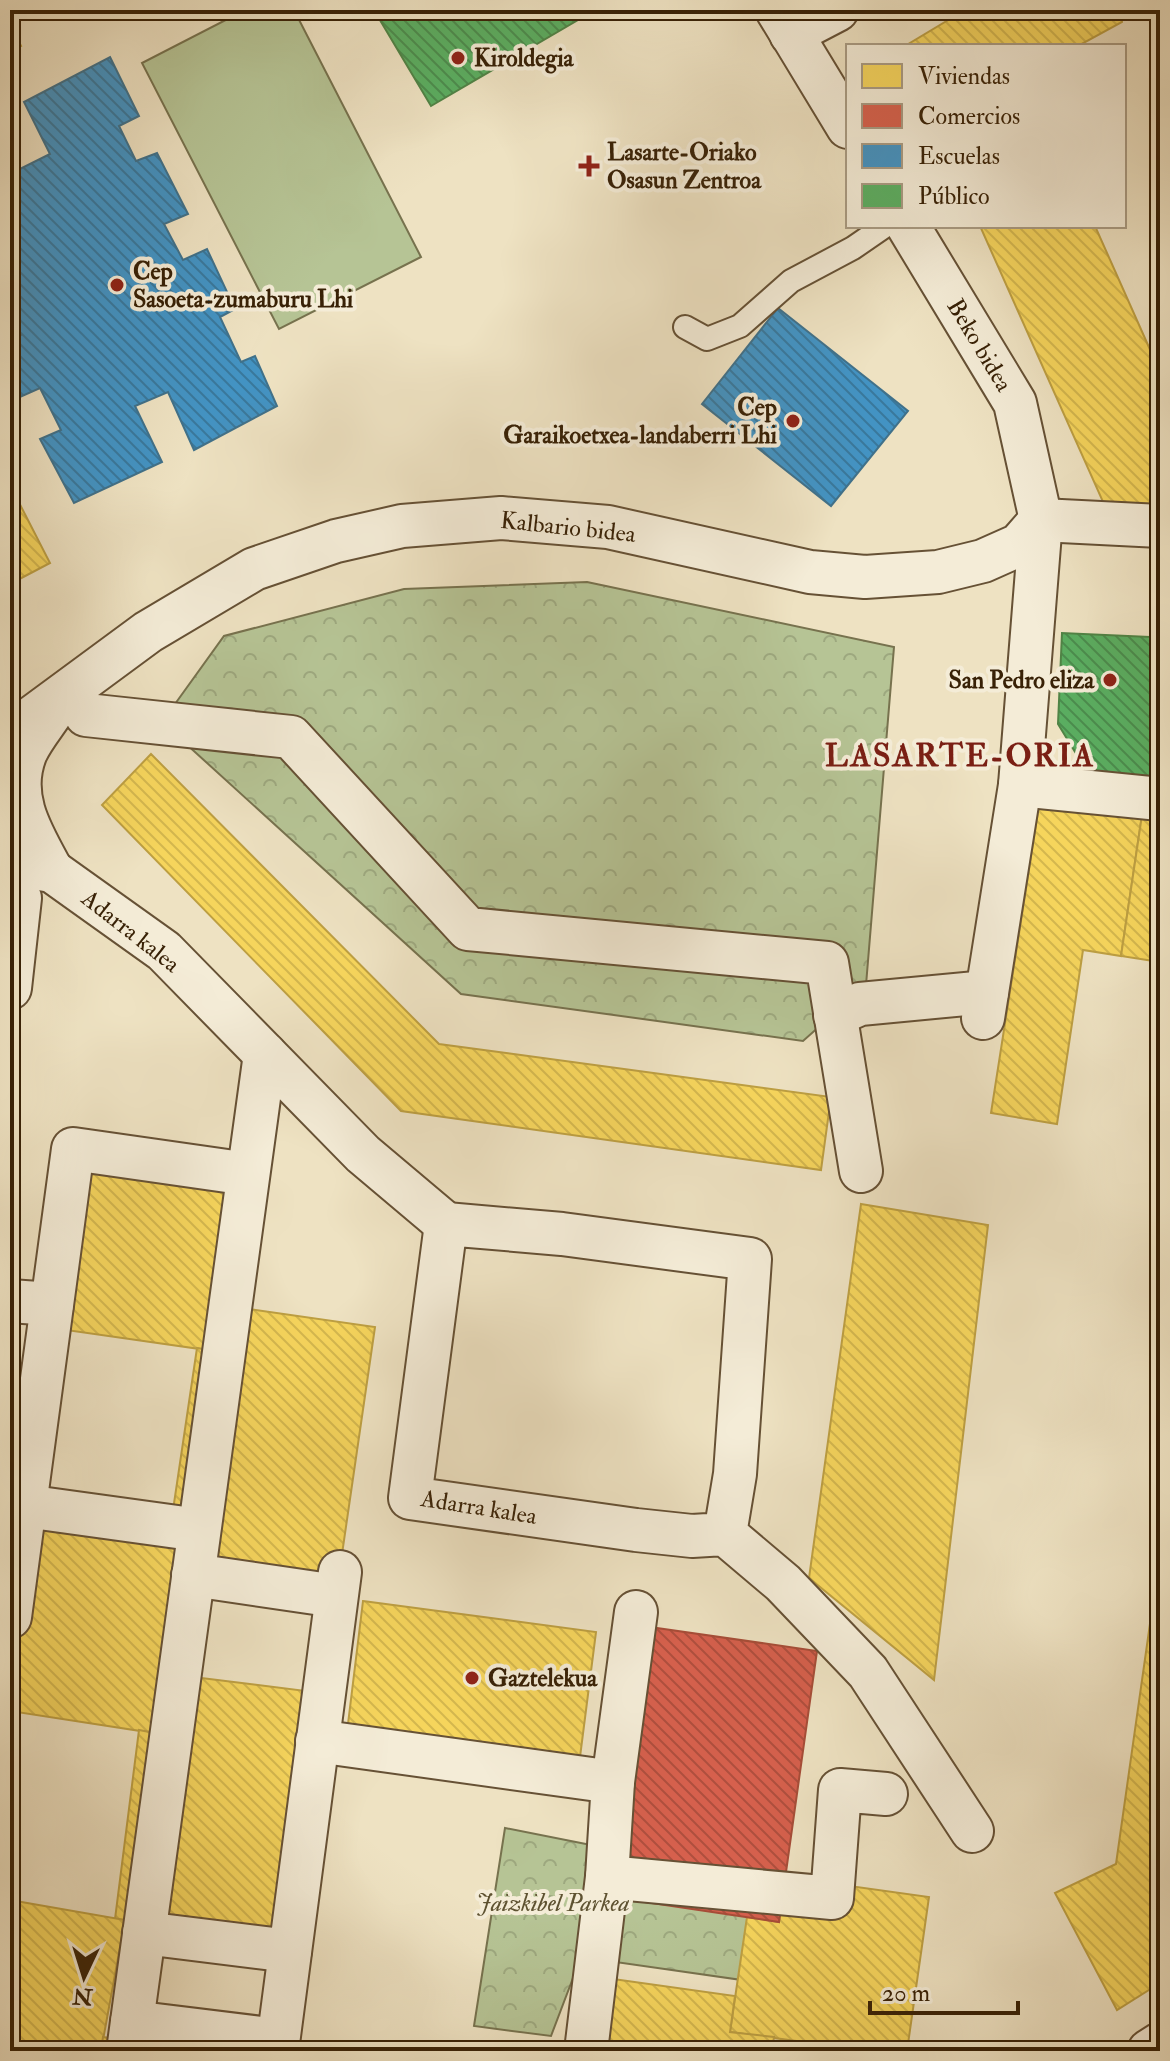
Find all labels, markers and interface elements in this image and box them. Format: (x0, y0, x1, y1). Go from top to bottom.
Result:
place label: Kiroldegia (474, 43, 575, 74)
legend (846, 44, 1126, 228)
marker: Kiroldegia (449, 49, 467, 67)
text: Viviendas (918, 61, 1010, 92)
text: Comercios (918, 101, 1020, 132)
place label: Lasarte-Oriako Osasun Zentroa (607, 137, 762, 196)
text: Escuelas (918, 141, 1000, 172)
marker: Lasarte-Oriako Osasun Zentroa (578, 155, 600, 177)
text: Público (918, 181, 990, 212)
place label: Cep Sasoeta-zumaburu Lhi (133, 256, 354, 315)
marker: Cep Sasoeta-zumaburu Lhi (108, 276, 126, 294)
street label: Beko bidea (940, 293, 1020, 398)
place label: Cep Garaikoetxea-landaberri Lhi (503, 392, 778, 451)
marker: Cep Garaikoetxea-landaberri Lhi (784, 412, 802, 430)
street label: Kalbario bidea (499, 505, 638, 550)
place label: San Pedro eliza (949, 665, 1095, 696)
marker: San Pedro eliza (1101, 671, 1119, 689)
district label: LASARTE-ORIA (825, 736, 1095, 776)
street label: Adarra kalea (74, 883, 187, 980)
street label: Adarra kalea (418, 1483, 540, 1532)
place label: Gaztelekua (488, 1663, 598, 1694)
marker: Gaztelekua (463, 1669, 481, 1687)
park label: Jaizkibel Parkea (476, 1888, 630, 1919)
north arrow (44, 1937, 124, 2017)
scale bar (870, 1965, 1018, 2015)
text: 20 m (882, 1978, 931, 2009)
text: N (72, 1981, 94, 2011)

